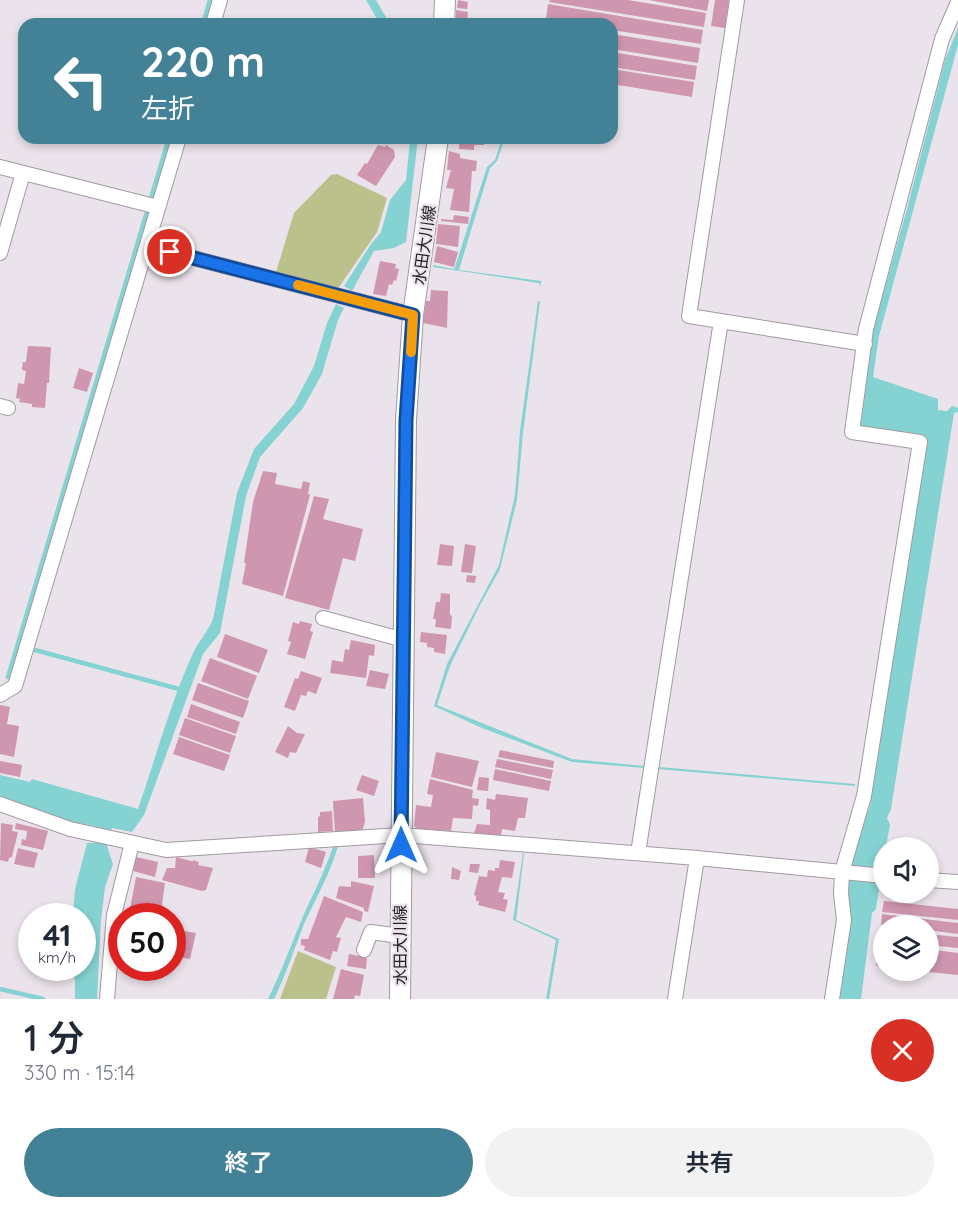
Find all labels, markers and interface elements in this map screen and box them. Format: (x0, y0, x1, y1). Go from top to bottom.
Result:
text: 220 m (141, 35, 265, 88)
icon: left (42, 42, 120, 120)
text: 左折 (141, 91, 195, 125)
street label: 水田大川線 (409, 204, 439, 286)
pin (144, 226, 195, 277)
icon: arrive (153, 235, 186, 268)
position arrow (369, 813, 433, 877)
map controls (873, 837, 939, 981)
button: sound (873, 837, 939, 903)
speed limit sign: 50 (108, 903, 186, 981)
street label: 水田大川線 (390, 905, 410, 985)
button: layers (873, 915, 939, 981)
text: 41 (43, 916, 71, 954)
text: km/h (38, 948, 76, 967)
text: 1 分 (24, 1015, 84, 1060)
button: close (871, 1019, 934, 1082)
text: 330 m · 15:14 (24, 1060, 135, 1085)
button: 終了 (24, 1128, 473, 1197)
button: 共有 (485, 1128, 934, 1197)

